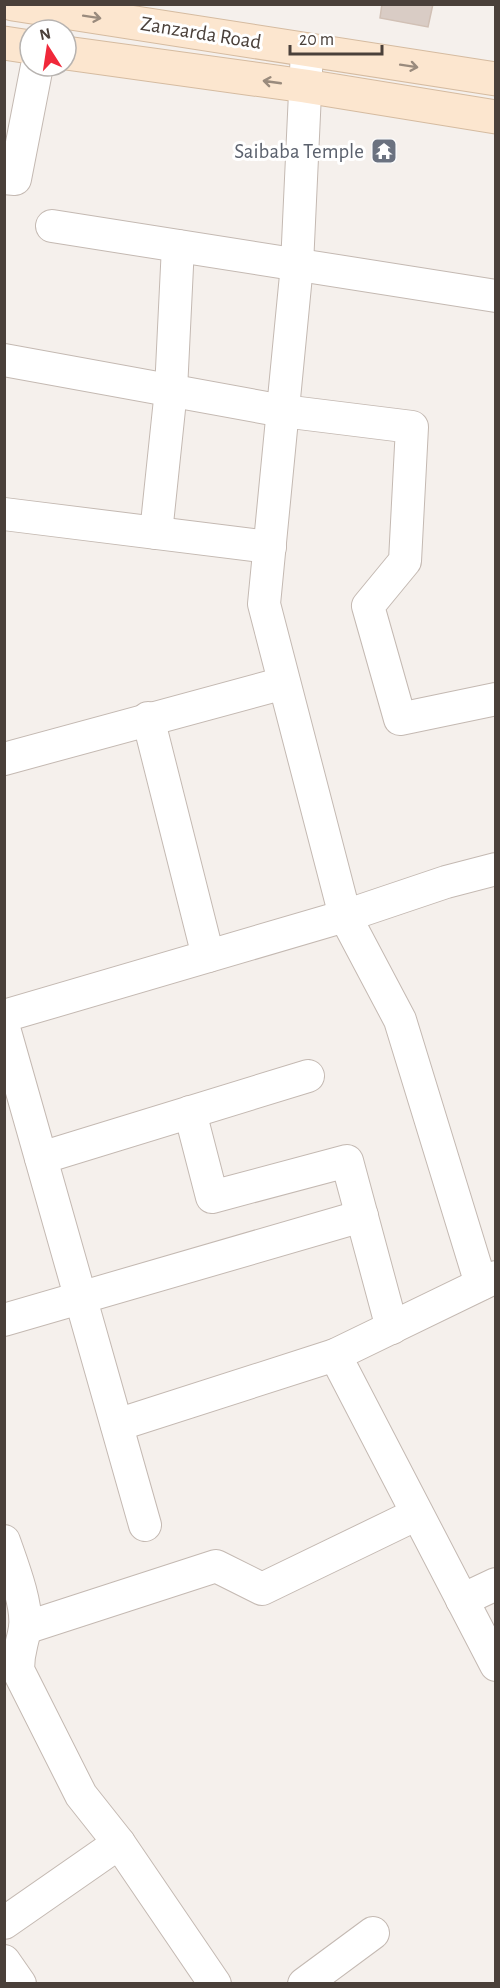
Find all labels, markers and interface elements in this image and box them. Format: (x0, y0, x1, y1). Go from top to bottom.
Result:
one-way arrow (81, 11, 101, 22)
street label: Zanzarda Road (139, 13, 263, 53)
north arrow (18, 18, 78, 78)
scale bar (290, 18, 382, 56)
text: N (38, 25, 52, 43)
text: 20 m (299, 31, 334, 49)
one-way arrow (399, 60, 418, 71)
one-way arrow (262, 76, 282, 87)
temple icon: Saibaba Temple (369, 136, 399, 166)
place label: Saibaba Temple (234, 141, 364, 162)

